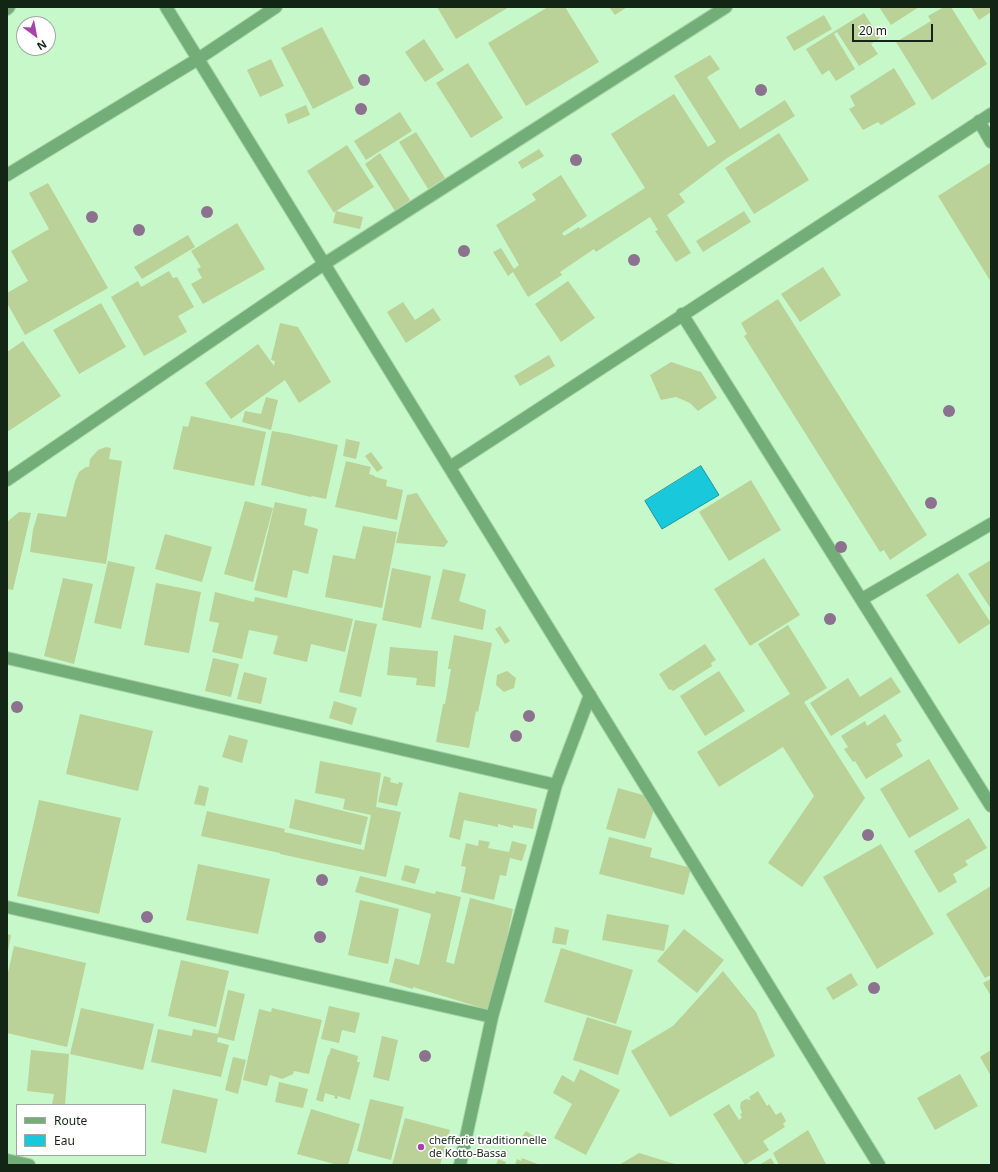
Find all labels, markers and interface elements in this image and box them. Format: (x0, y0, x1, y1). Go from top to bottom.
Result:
north arrow (16, 16, 56, 56)
scale bar (854, 16, 935, 42)
text: 20 m (859, 22, 887, 39)
text: N (34, 37, 50, 54)
legend (16, 1104, 146, 1156)
text: Route (54, 1112, 87, 1129)
text: Eau (54, 1132, 75, 1149)
place label: chefferie traditionnelle de Kotto-Bassa (429, 1134, 547, 1160)
marker: chefferie traditionnelle de Kotto-Bassa (416, 1142, 426, 1152)

